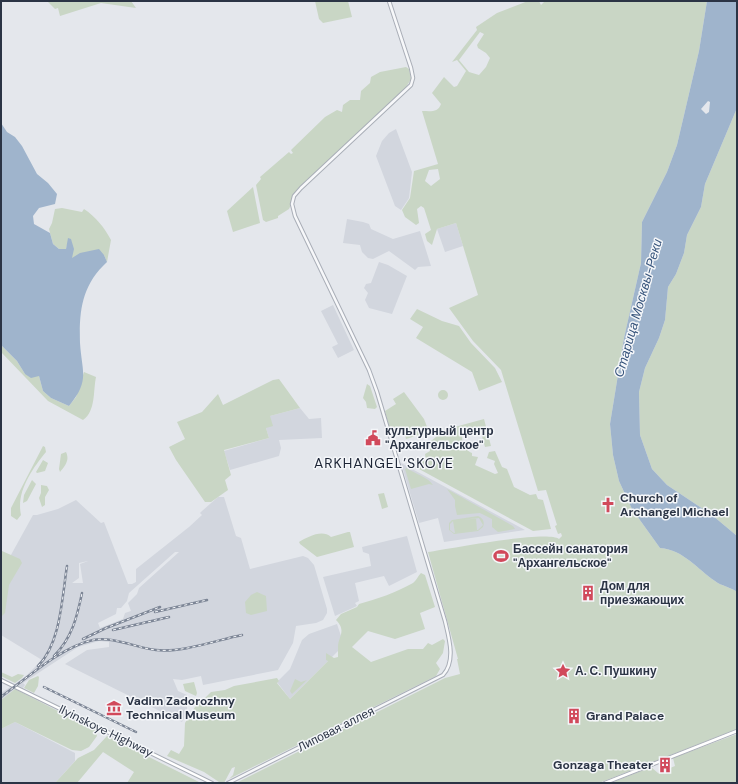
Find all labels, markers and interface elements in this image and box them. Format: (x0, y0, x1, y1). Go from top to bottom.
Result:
water label: Старица Москвы-Реки (610, 237, 666, 379)
place label: культурный центр "Архангельское" (385, 423, 494, 453)
public building icon: культурный центр "Архангельское" (364, 429, 382, 447)
district label: ARKHANGEL’SKOYE (314, 454, 454, 472)
place label: Church of Archangel Michael (620, 490, 729, 520)
church icon: Church of Archangel Michael (599, 496, 617, 514)
place label: Бассейн санатория "Архангельское" (513, 541, 628, 571)
sports icon: Бассейн санатория "Архангельское" (492, 547, 510, 565)
place label: Дом для приезжающих (600, 578, 685, 608)
building icon: Дом для приезжающих (579, 584, 597, 602)
place icon: А. С. Пушкину (554, 662, 572, 680)
place label: А. С. Пушкину (575, 663, 657, 679)
place label: Vadim Zadorozhny Technical Museum (126, 693, 236, 723)
museum icon: Vadim Zadorozhny Technical Museum (105, 699, 123, 717)
street label: Ilyinskoye Highway (56, 701, 156, 761)
street label: Липовая аллея (295, 703, 377, 755)
building icon: Grand Palace (565, 707, 583, 725)
place label: Grand Palace (586, 708, 664, 724)
building icon: Gonzaga Theater (656, 756, 674, 774)
place label: Gonzaga Theater (553, 757, 653, 773)

